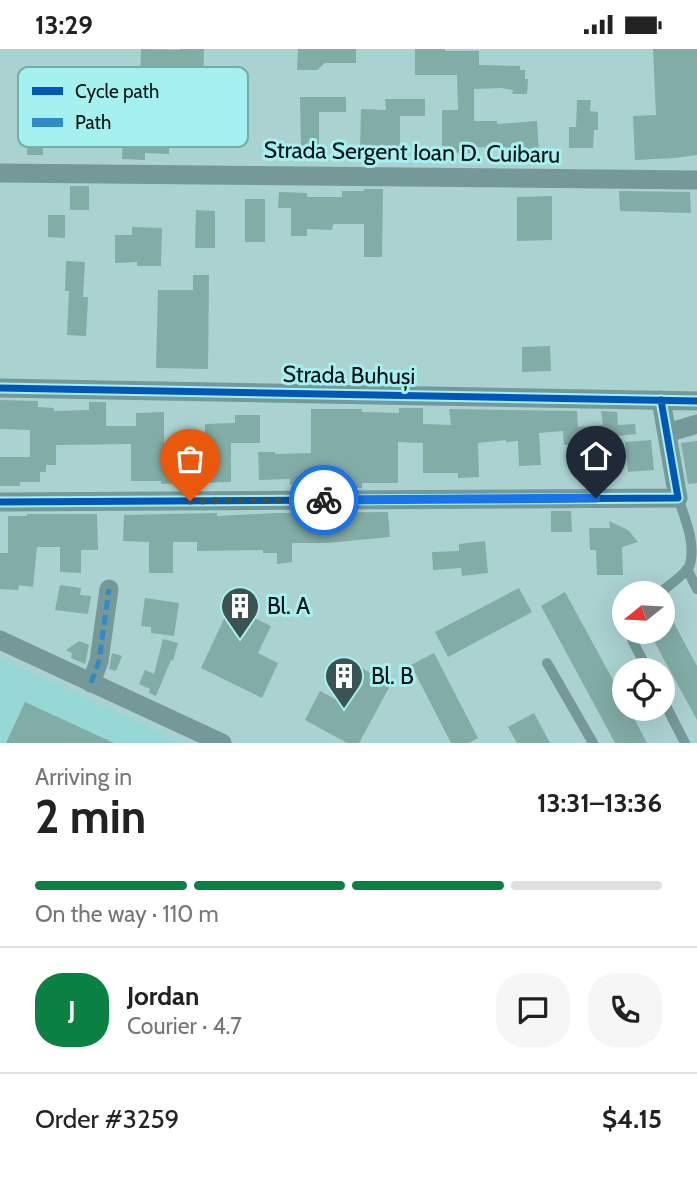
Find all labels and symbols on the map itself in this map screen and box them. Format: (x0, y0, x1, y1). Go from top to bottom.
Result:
legend (18, 67, 248, 147)
text: Cycle path (75, 80, 159, 103)
text: Path (75, 111, 111, 134)
street label: Strada Sergent Ioan D. Cuibaru (263, 135, 561, 169)
street label: Strada Buhuși (282, 360, 416, 391)
pin (566, 426, 626, 498)
pin (160, 429, 220, 501)
courier (289, 465, 359, 535)
north arrow (612, 581, 676, 644)
building icon: Bl. A (219, 585, 261, 640)
place label: Bl. A (267, 592, 310, 620)
building icon: Bl. B (323, 655, 365, 710)
place label: Bl. B (371, 662, 414, 690)

